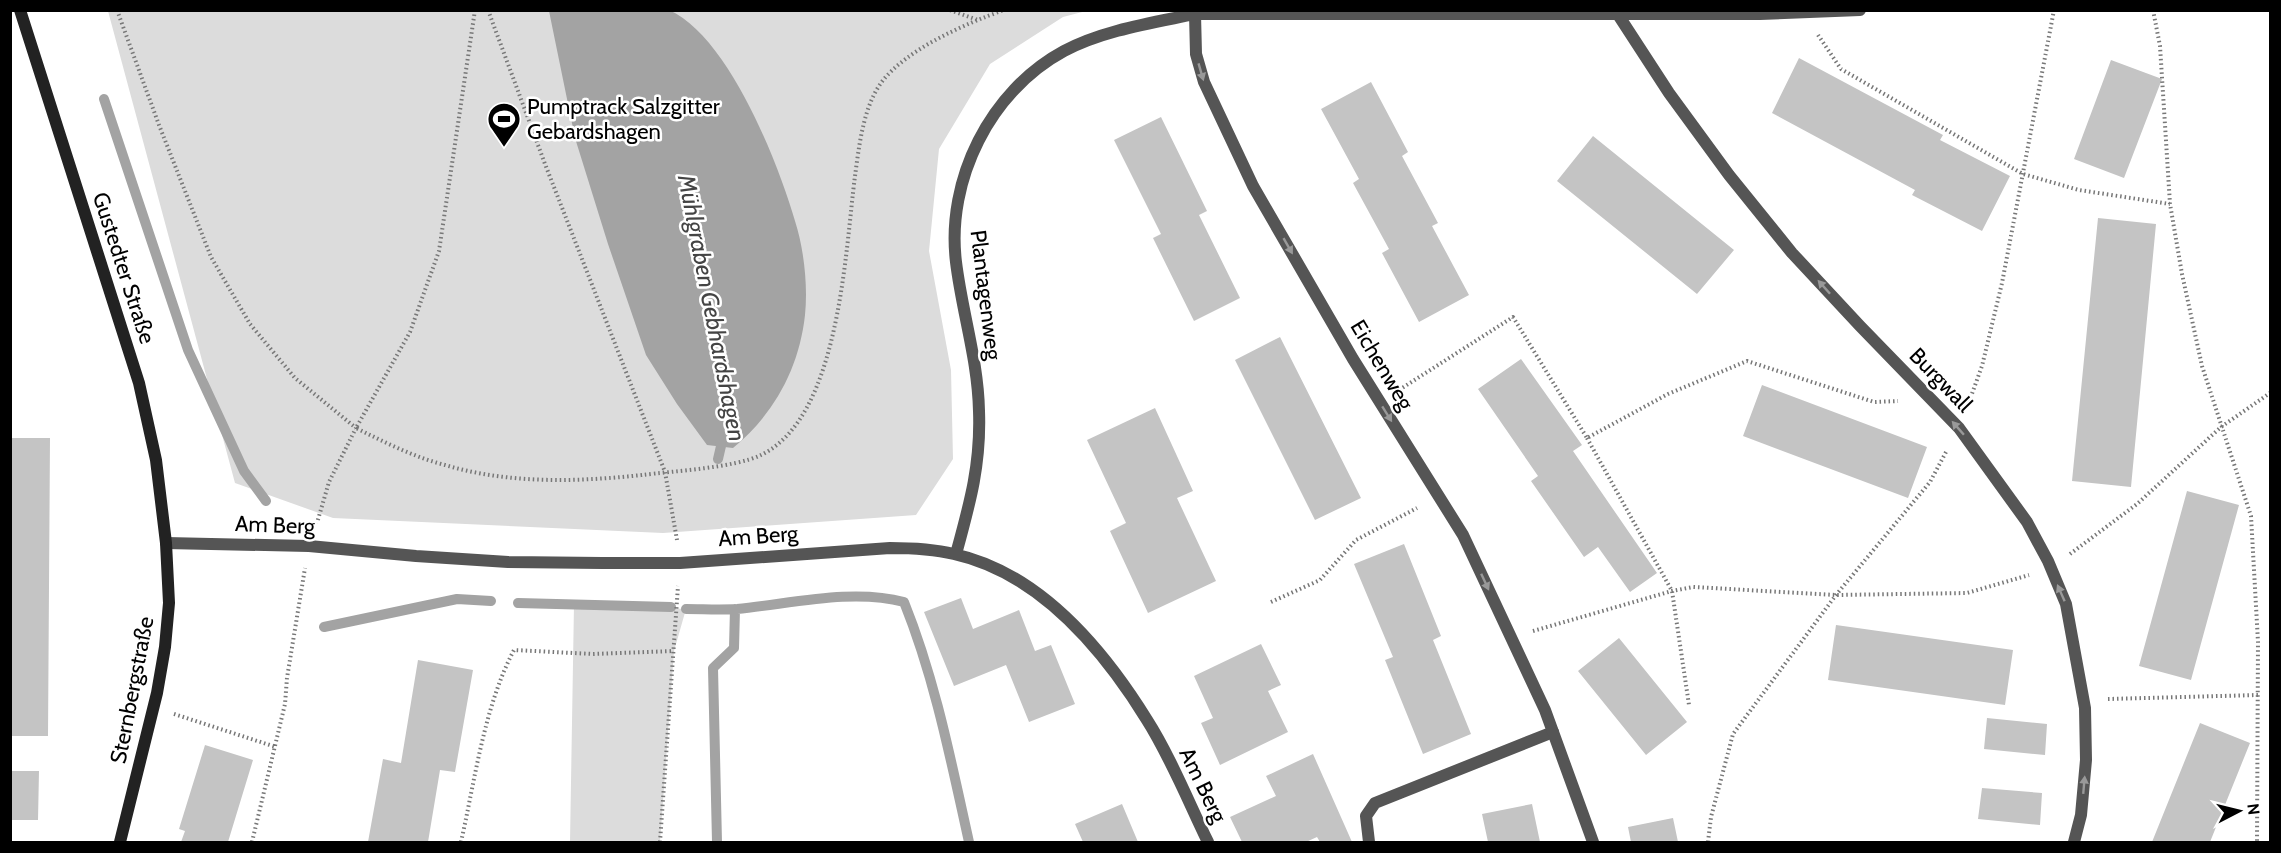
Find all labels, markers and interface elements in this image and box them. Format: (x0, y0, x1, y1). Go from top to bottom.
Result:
one-way arrow (1197, 63, 1206, 81)
place label: Pumptrack Salzgitter Gebardshagen (527, 93, 720, 145)
sports icon: Pumptrack Salzgitter Gebardshagen (486, 101, 522, 148)
water label: Mühlgraben Gebhardshagen (672, 171, 752, 444)
street label: Gustedter Straße (87, 189, 161, 347)
street label: Plantagenweg (965, 228, 1007, 363)
one-way arrow (1282, 238, 1293, 254)
one-way arrow (1818, 280, 1831, 295)
street label: Eichenweg (1345, 315, 1420, 416)
street label: Burgwall (1904, 342, 1979, 418)
one-way arrow (1382, 405, 1393, 422)
one-way arrow (1952, 420, 1965, 436)
street label: Am Berg (235, 510, 316, 540)
street label: Am Berg (717, 520, 800, 552)
one-way arrow (1480, 573, 1490, 591)
one-way arrow (2056, 584, 2065, 602)
street label: Sternbergstraße (104, 614, 160, 766)
street label: Am Berg (1173, 743, 1233, 828)
one-way arrow (2079, 776, 2089, 795)
north arrow (2209, 781, 2269, 841)
text: N (2243, 802, 2264, 816)

